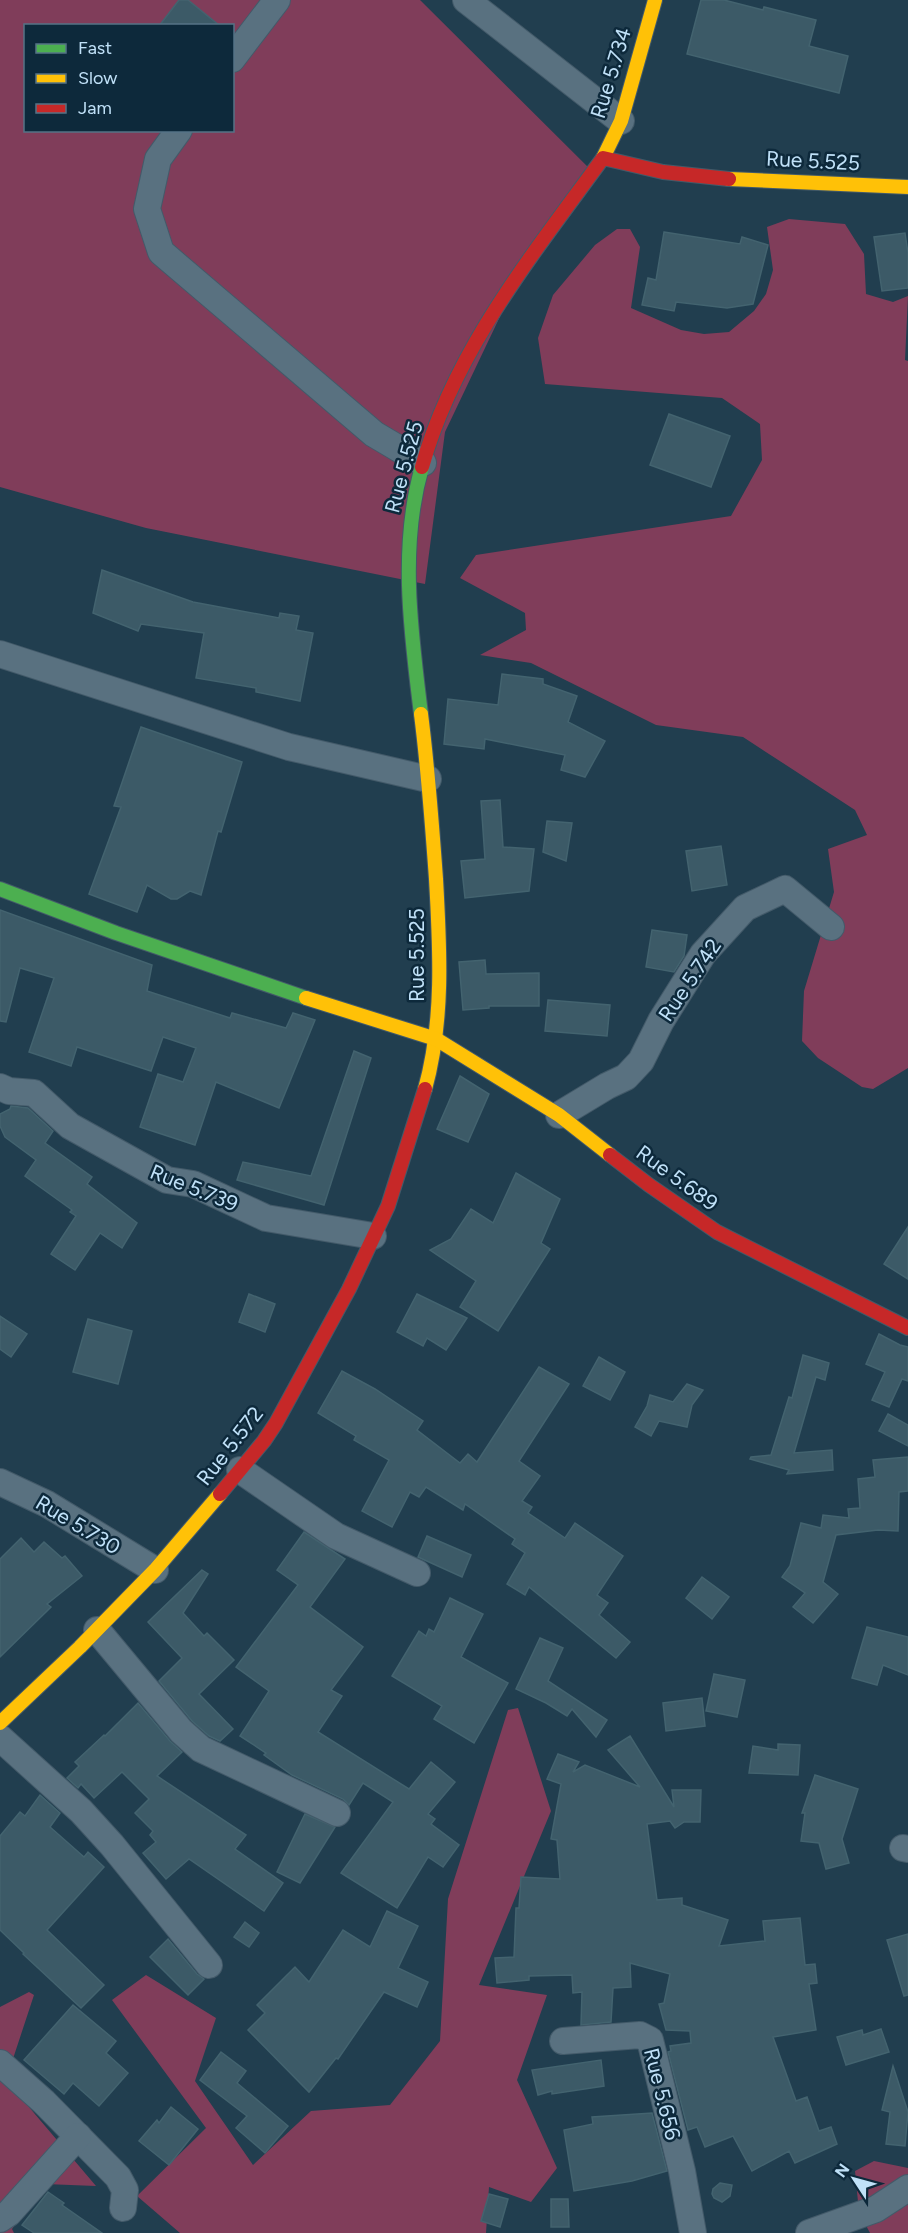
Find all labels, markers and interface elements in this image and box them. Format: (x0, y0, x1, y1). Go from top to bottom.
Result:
legend (24, 24, 234, 132)
street label: Rue 5.734 (585, 24, 636, 121)
text: Fast (78, 37, 112, 59)
text: Slow (78, 67, 117, 89)
text: Jam (78, 97, 112, 119)
street label: Rue 5.525 (766, 146, 861, 175)
street label: Rue 5.525 (379, 418, 428, 515)
street label: Rue 5.525 (404, 908, 429, 1002)
street label: Rue 5.742 (653, 934, 726, 1026)
street label: Rue 5.689 (632, 1140, 723, 1216)
street label: Rue 5.739 (147, 1159, 242, 1216)
street label: Rue 5.572 (191, 1401, 268, 1490)
street label: Rue 5.730 (31, 1490, 125, 1560)
street label: Rue 5.656 (639, 2045, 686, 2143)
north arrow (824, 2149, 884, 2209)
text: N (831, 2160, 854, 2181)

